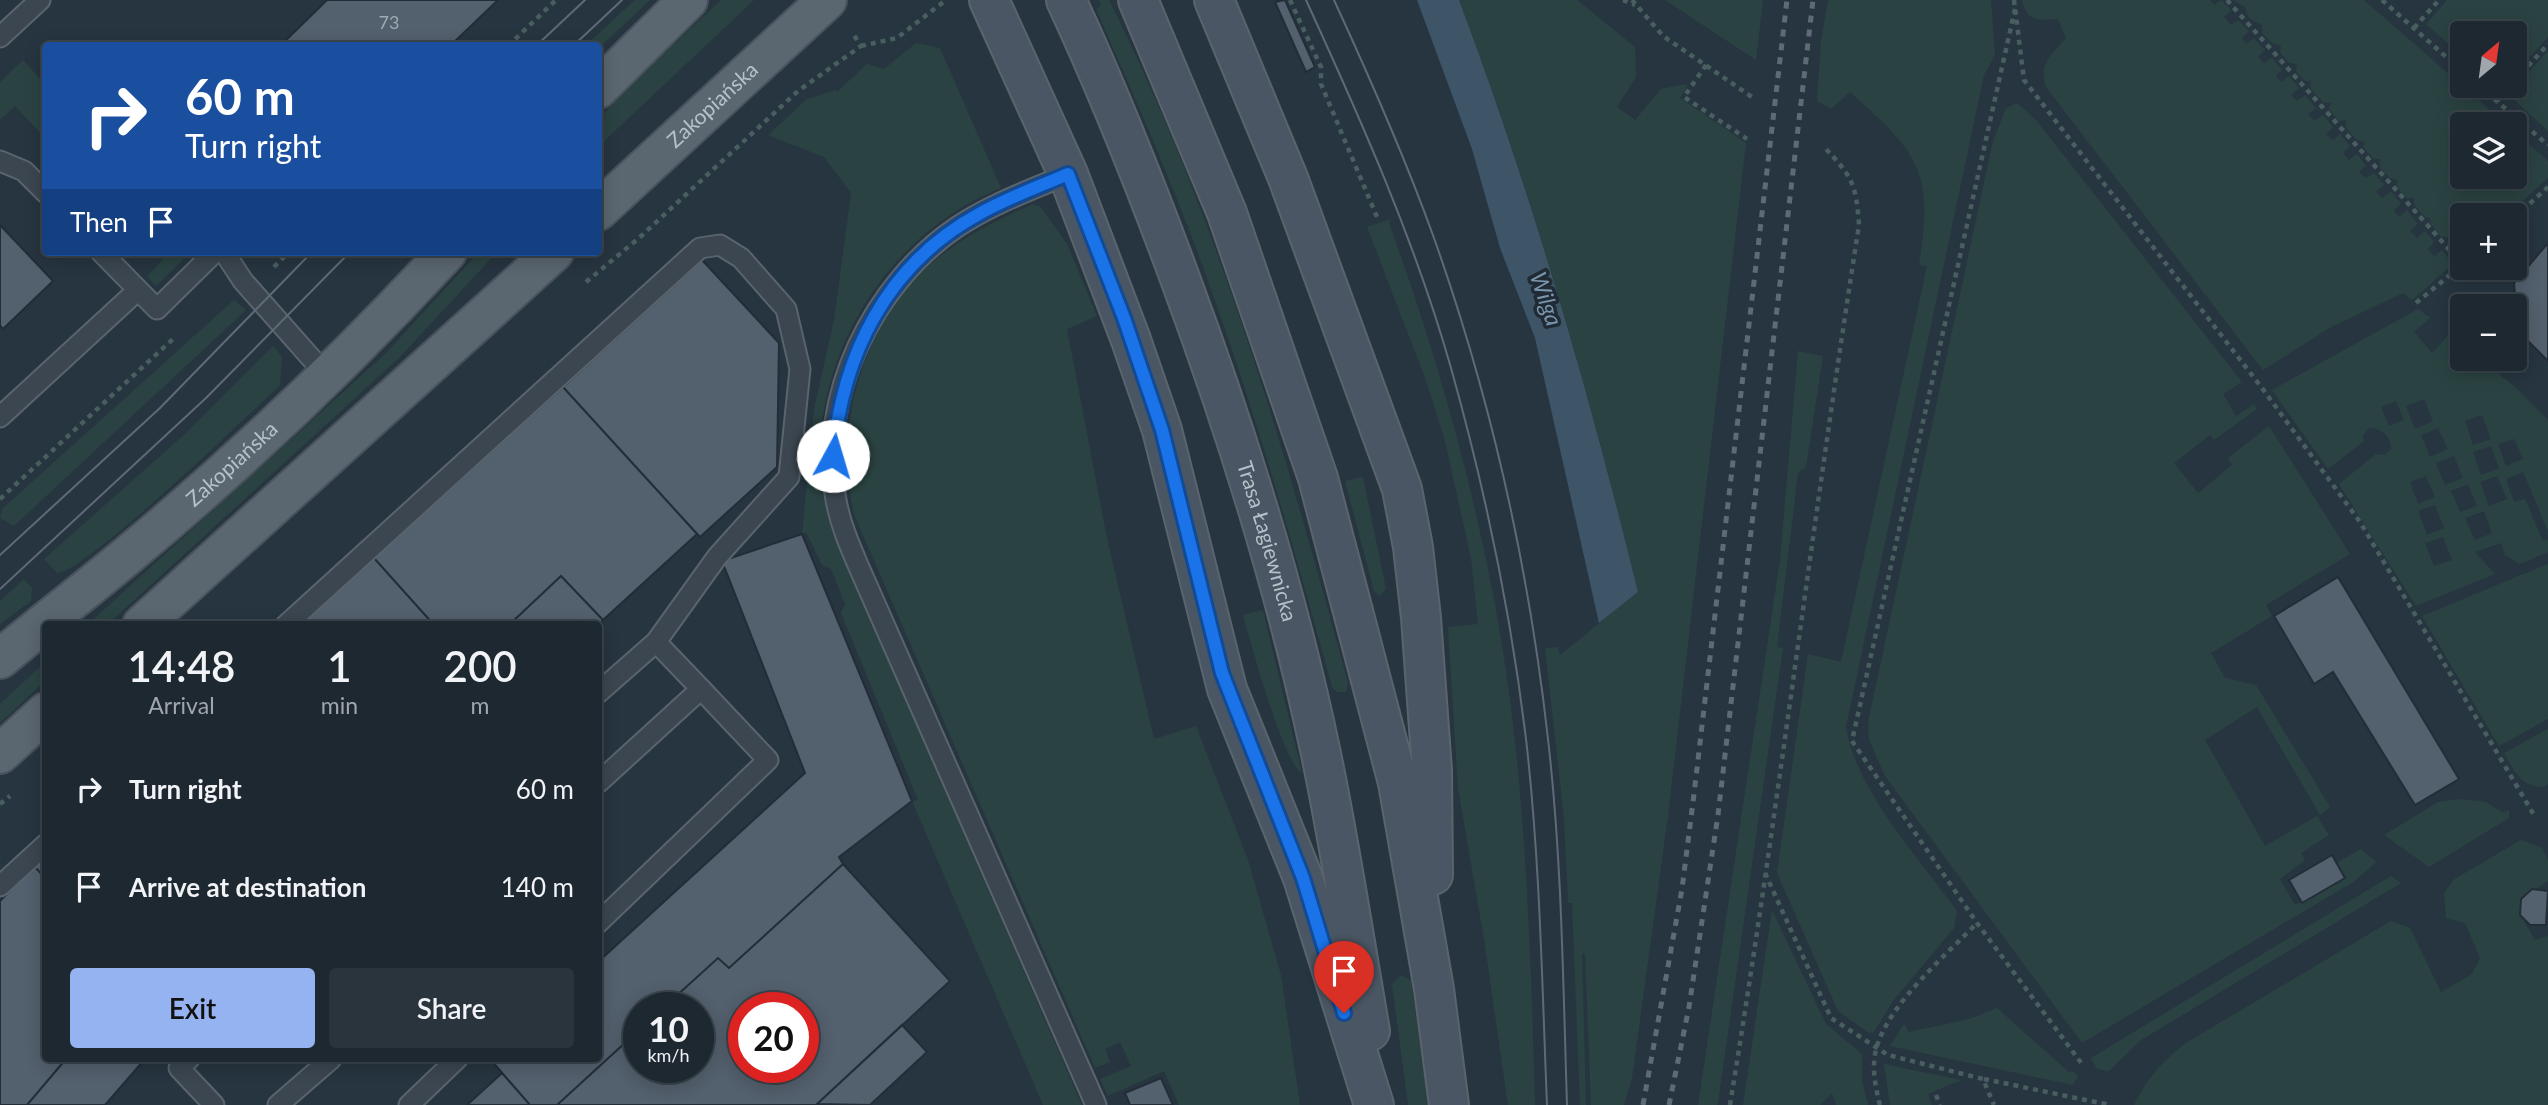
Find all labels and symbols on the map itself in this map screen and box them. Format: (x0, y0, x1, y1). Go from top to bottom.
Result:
house number: 73 (379, 11, 399, 33)
north arrow (2450, 21, 2527, 98)
street label: Zakopiańska (661, 56, 762, 152)
water label: Wilga (1525, 268, 1569, 329)
street label: Zakopiańska (180, 416, 282, 511)
position arrow (796, 419, 870, 493)
street label: Trasa Łagiewnicka (1233, 458, 1303, 624)
pin (1314, 941, 1374, 1013)
speed limit sign: 20 (728, 992, 819, 1083)

